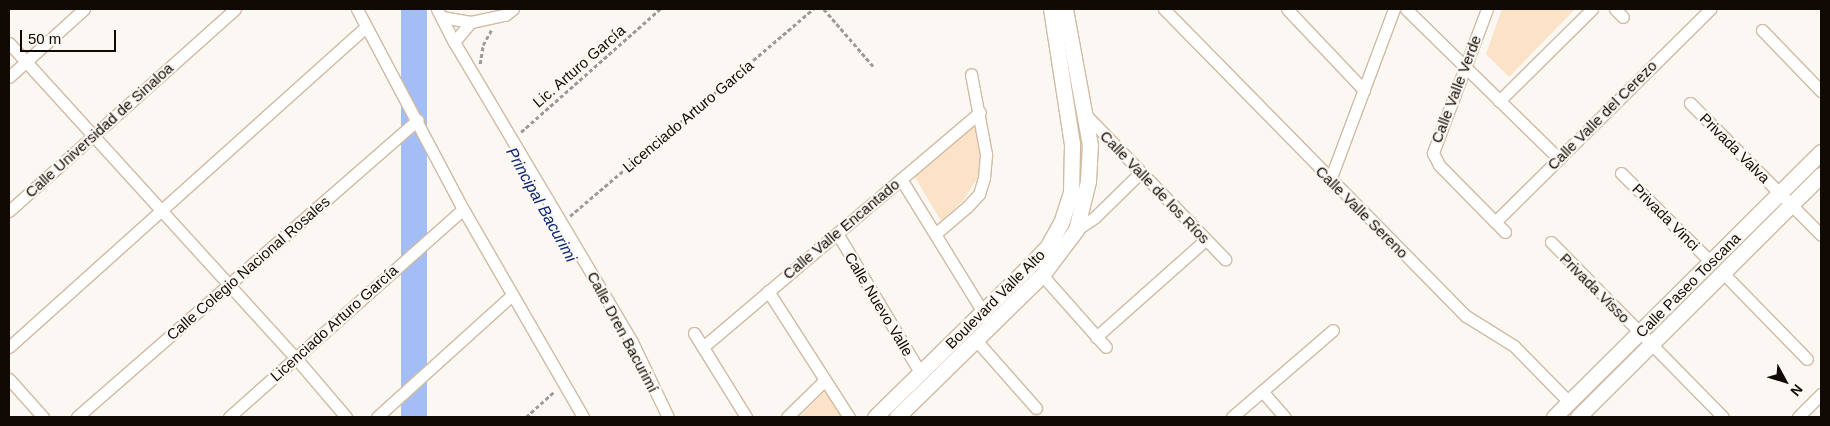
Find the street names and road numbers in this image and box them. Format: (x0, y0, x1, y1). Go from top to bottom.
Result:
street label: Lic. Arturo García (529, 21, 629, 111)
street label: Calle Valle Verde (1427, 33, 1485, 145)
street label: Licenciado Arturo García (619, 56, 757, 176)
street label: Calle Valle del Cerezo (1544, 57, 1660, 173)
street label: Calle Universidad de Sinaloa (21, 59, 177, 201)
street label: Privada Valva (1696, 109, 1774, 187)
street label: Calle Valle de los Ríos (1096, 127, 1214, 247)
street label: Calle Valle Sereno (1312, 162, 1412, 262)
street label: Calle Valle Encantado (779, 175, 903, 283)
street label: Privada Vinci (1629, 180, 1703, 254)
street label: Calle Colegio Nacional Rosales (163, 192, 333, 344)
street label: Calle Paseo Toscana (1632, 229, 1744, 341)
street label: Boulevard Valle Alto (941, 245, 1049, 353)
street label: Calle Nuevo Valle (841, 249, 917, 359)
street label: Privada Visso (1556, 249, 1634, 327)
street label: Licenciado Arturo García (266, 261, 402, 385)
street label: Calle Dren Bacurimí (584, 269, 662, 395)

